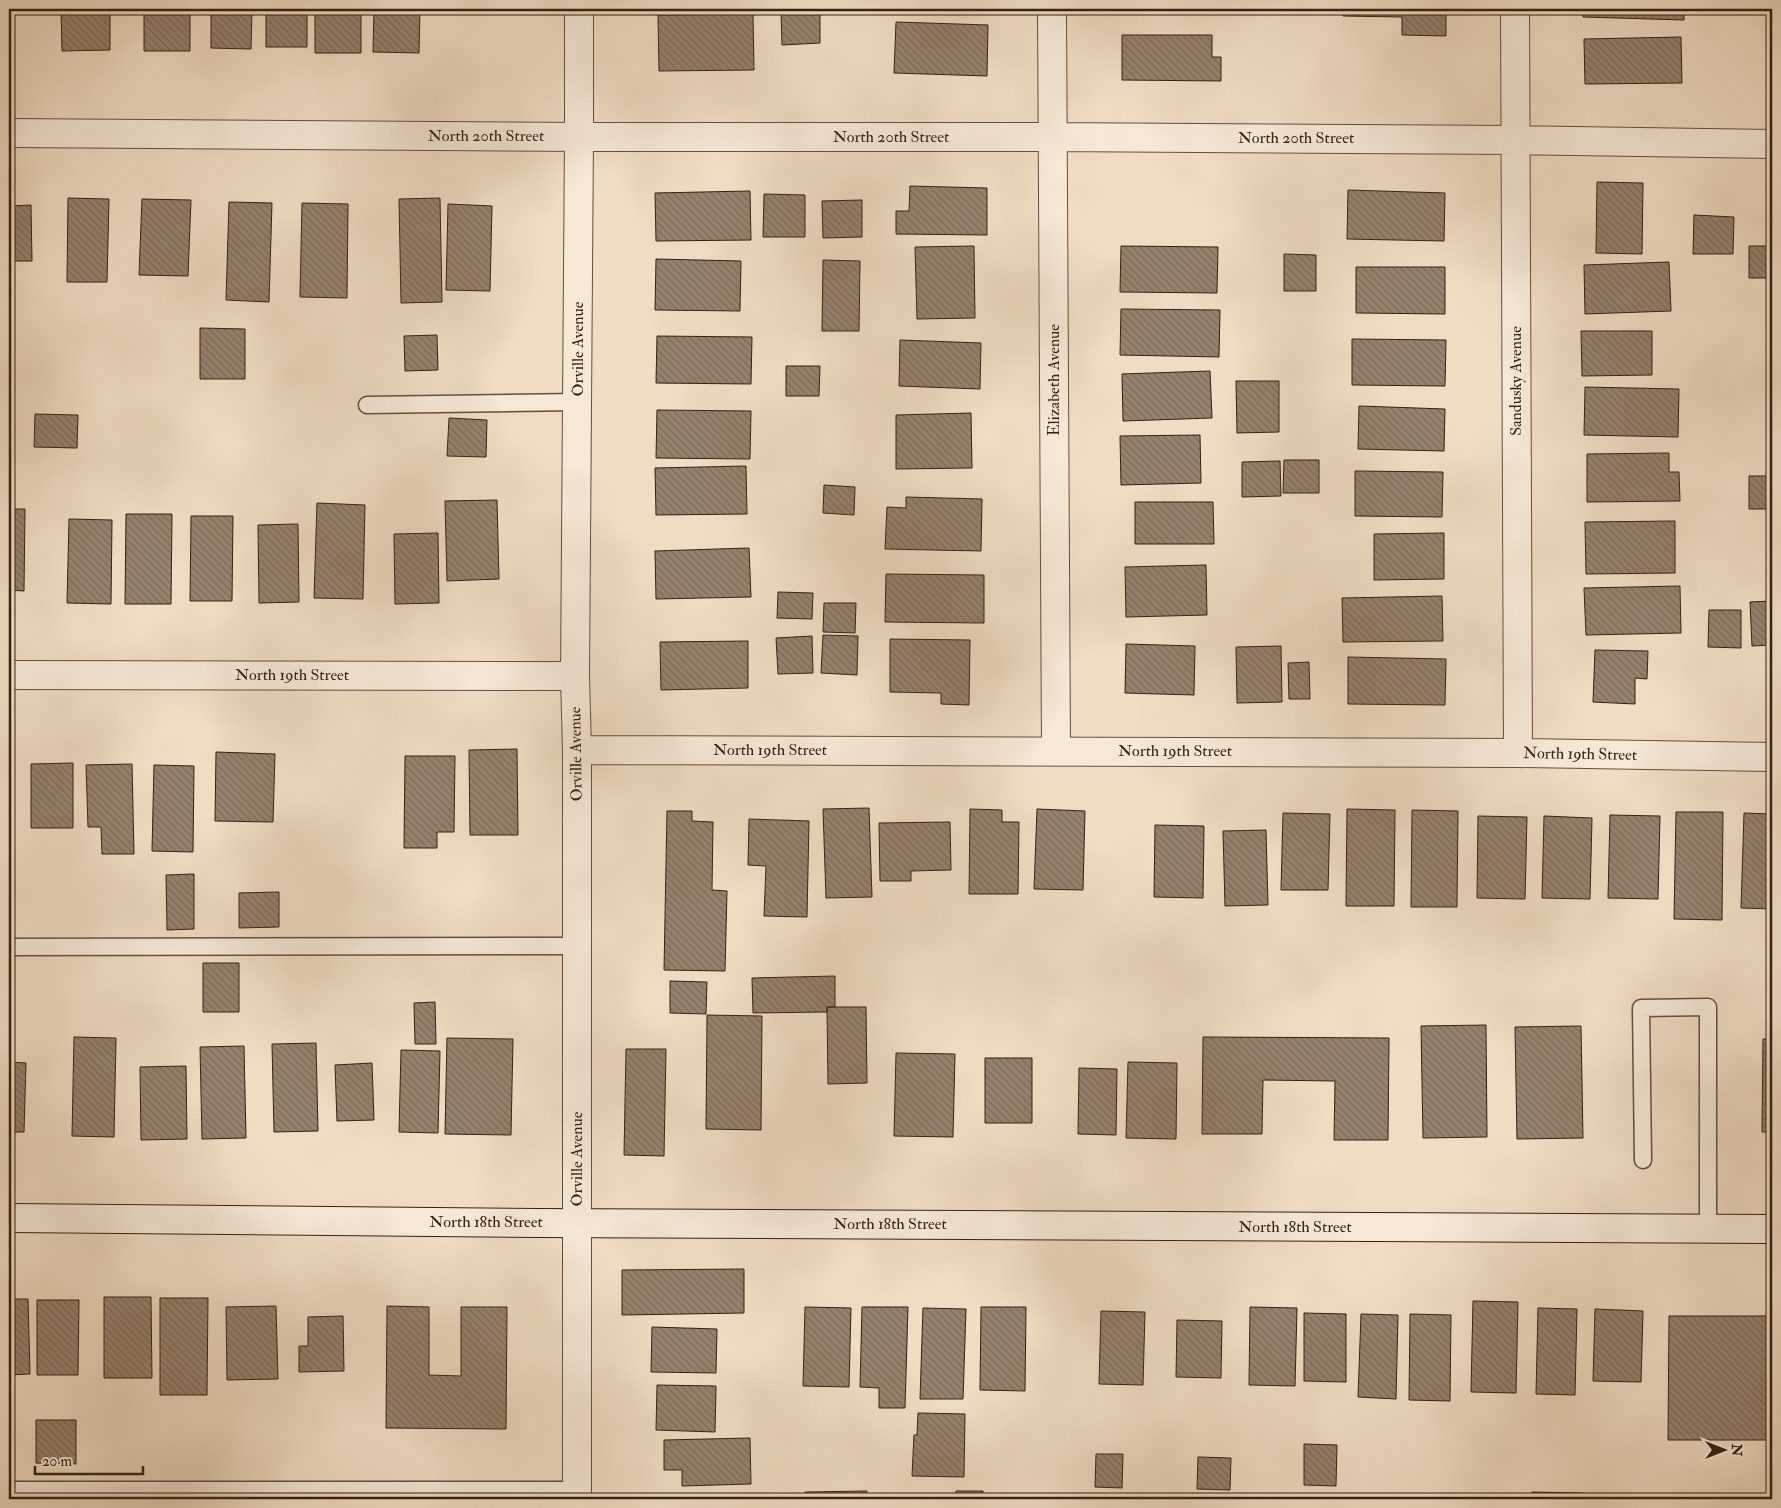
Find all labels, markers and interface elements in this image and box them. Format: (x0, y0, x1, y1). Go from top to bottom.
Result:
street label: North 20th Street (428, 126, 544, 146)
street label: North 20th Street (833, 127, 949, 147)
street label: North 20th Street (1238, 128, 1354, 148)
street label: Orville Avenue (568, 301, 588, 396)
street label: Elizabeth Avenue (1044, 324, 1064, 436)
street label: Sandusky Avenue (1506, 326, 1526, 436)
street label: North 19th Street (235, 665, 349, 685)
street label: Orville Avenue (565, 706, 587, 802)
street label: North 19th Street (713, 740, 827, 760)
street label: North 19th Street (1118, 741, 1232, 761)
street label: North 19th Street (1523, 743, 1637, 765)
street label: Orville Avenue (567, 1111, 587, 1206)
street label: North 18th Street (429, 1212, 543, 1232)
street label: North 18th Street (833, 1214, 947, 1234)
street label: North 18th Street (1238, 1217, 1352, 1237)
north arrow (1698, 1426, 1748, 1476)
scale bar (35, 1443, 142, 1475)
text: N (1728, 1443, 1745, 1457)
text: 20 m (42, 1452, 72, 1471)

